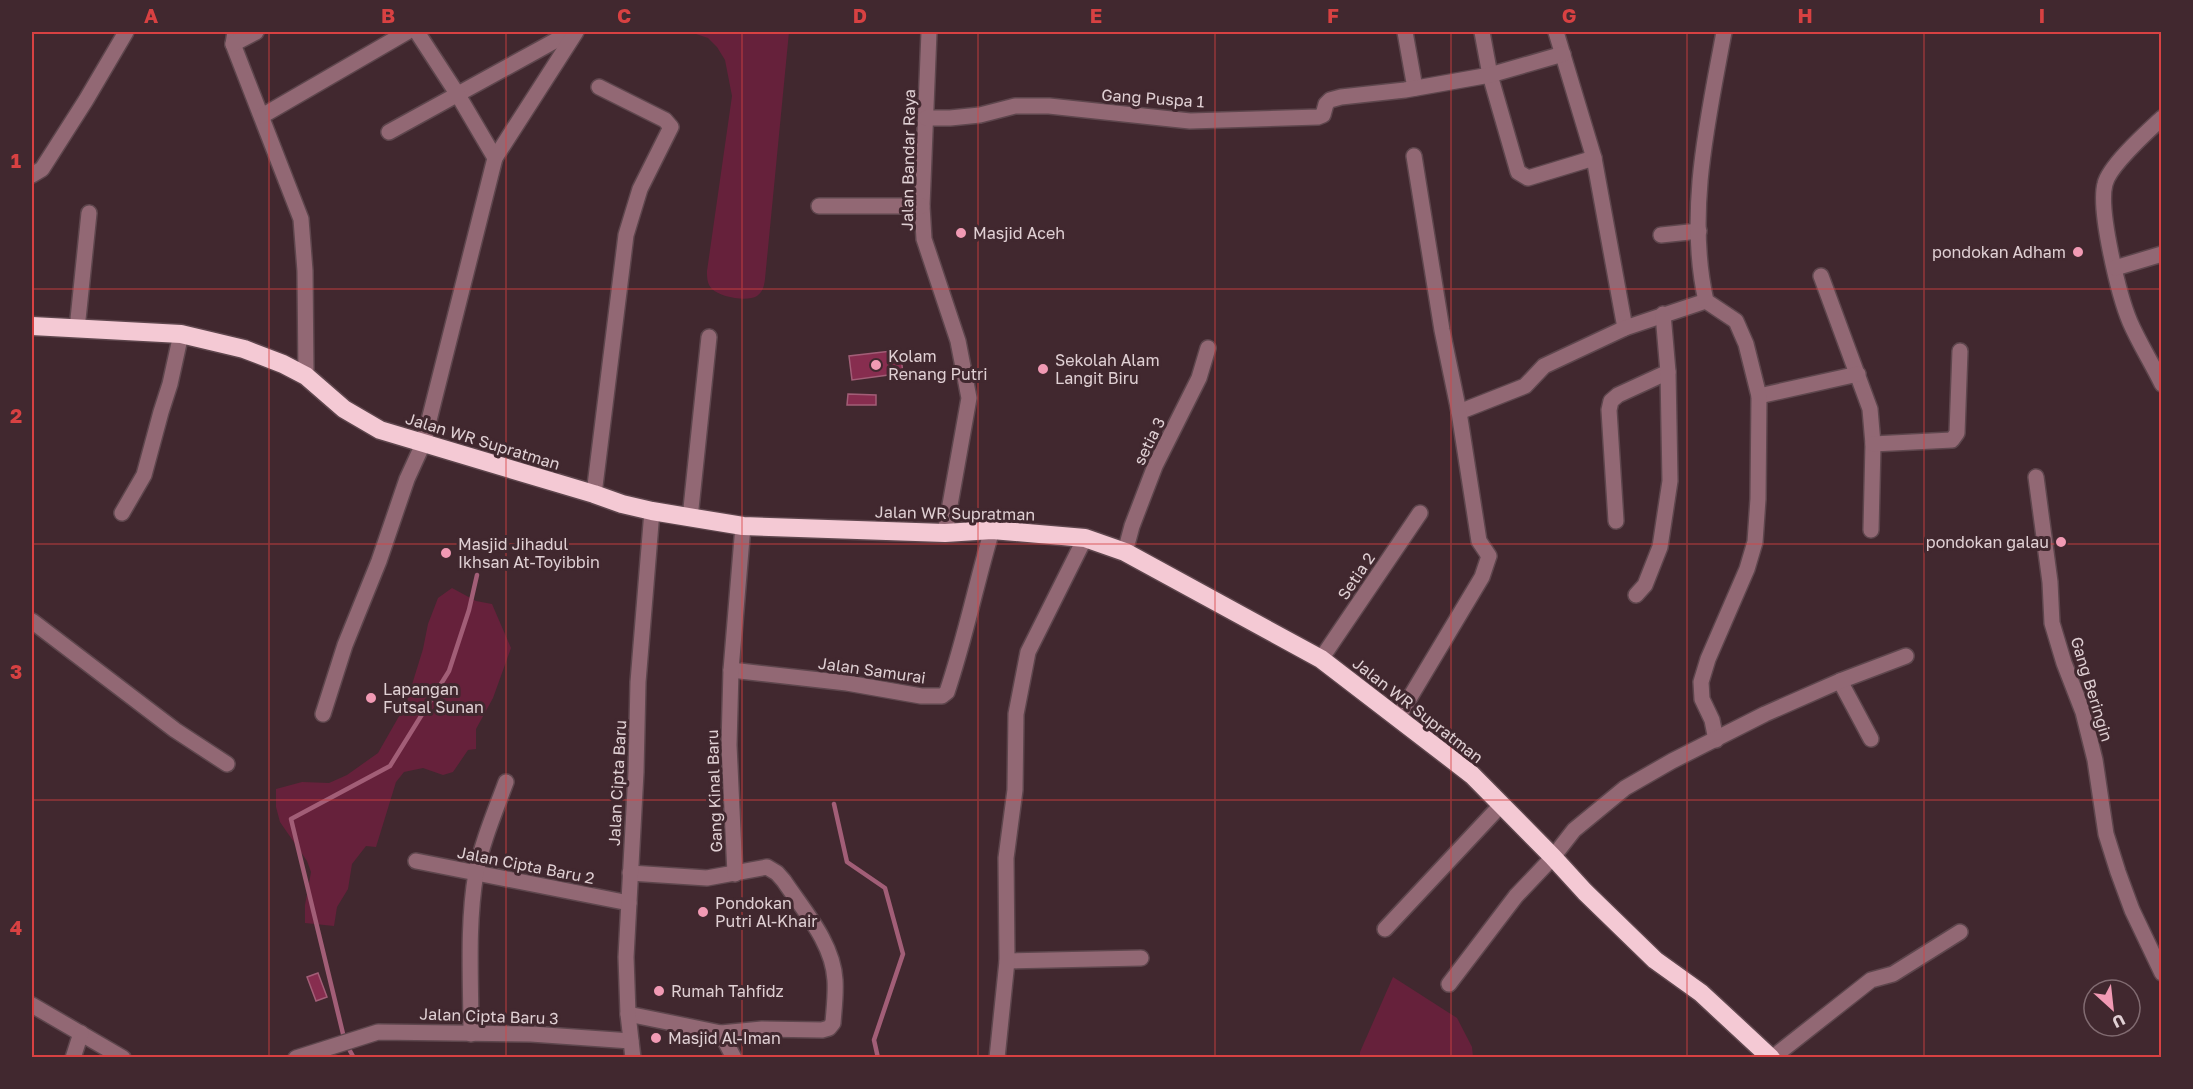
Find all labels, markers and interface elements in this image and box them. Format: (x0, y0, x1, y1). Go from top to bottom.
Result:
text: A (144, 3, 158, 27)
text: B (381, 3, 395, 27)
text: C (617, 3, 631, 27)
text: D (853, 3, 867, 27)
text: E (1090, 3, 1102, 27)
text: F (1327, 3, 1339, 27)
text: G (1562, 3, 1576, 27)
text: H (1797, 3, 1813, 27)
text: I (2039, 3, 2045, 27)
street label: Gang Puspa 1 (1101, 84, 1205, 112)
street label: Jalan Bandar Raya (897, 89, 919, 231)
text: 1 (11, 148, 21, 172)
place label: Masjid Aceh (973, 223, 1065, 243)
marker: Masjid Aceh (954, 226, 968, 240)
place label: pondokan Adham (1932, 242, 2066, 262)
marker: pondokan Adham (2071, 245, 2085, 259)
place label: Kolam Renang Putri (888, 346, 988, 384)
place label: Sekolah Alam Langit Biru (1055, 350, 1160, 388)
marker: Kolam Renang Putri (869, 358, 883, 372)
marker: Sekolah Alam Langit Biru (1036, 362, 1050, 376)
text: 2 (10, 403, 22, 427)
street label: Jalan WR Supratman (403, 408, 563, 474)
street label: setia 3 (1129, 414, 1169, 468)
street label: Jalan WR Supratman (875, 502, 1035, 524)
place label: pondokan galau (1926, 532, 2049, 552)
place label: Masjid Jihadul Ikhsan At-Toyibbin (458, 534, 600, 572)
marker: pondokan galau (2054, 535, 2068, 549)
marker: Masjid Jihadul Ikhsan At-Toyibbin (439, 546, 453, 560)
street label: Setia 2 (1333, 549, 1379, 603)
street label: Gang Beringin (2067, 634, 2117, 744)
street label: Jalan Samurai (817, 653, 927, 687)
street label: Jalan WR Supratman (1349, 653, 1487, 767)
text: 3 (10, 659, 22, 683)
place label: Lapangan Futsal Sunan (383, 679, 484, 717)
marker: Lapangan Futsal Sunan (364, 691, 378, 705)
street label: Jalan Cipta Baru (604, 720, 630, 846)
street label: Gang Kinal Baru (702, 729, 726, 853)
street label: Jalan Cipta Baru 2 (456, 842, 596, 888)
place label: Pondokan Putri Al-Khair (715, 893, 818, 931)
marker: Pondokan Putri Al-Khair (696, 905, 710, 919)
text: 4 (10, 915, 22, 939)
north arrow (2082, 978, 2142, 1038)
place label: Rumah Tahfidz (671, 981, 784, 1001)
marker: Rumah Tahfidz (652, 984, 666, 998)
street label: Jalan Cipta Baru 3 (419, 1004, 559, 1028)
text: U (2109, 1010, 2129, 1033)
place label: Masjid Al-Iman (668, 1028, 781, 1048)
marker: Masjid Al-Iman (649, 1031, 663, 1045)

